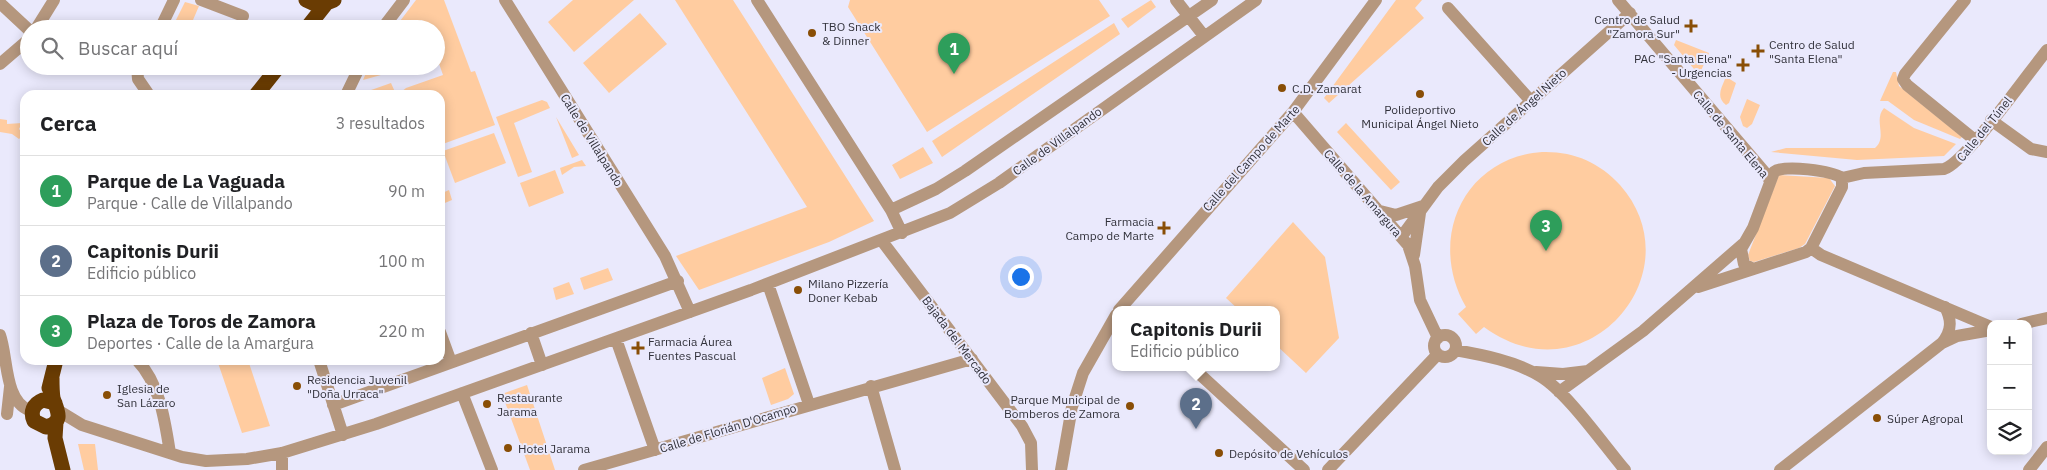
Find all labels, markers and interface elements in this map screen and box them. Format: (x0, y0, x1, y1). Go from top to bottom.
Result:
place label: Centro de Salud "Zamora Sur" (1594, 12, 1680, 41)
place label: TBO Snack & Dinner (822, 19, 881, 48)
marker: Centro de Salud "Zamora Sur" (1684, 19, 1698, 33)
search box (20, 20, 445, 75)
marker: TBO Snack & Dinner (806, 27, 818, 39)
pin: 1 (938, 33, 970, 74)
icon: search (38, 34, 66, 62)
text: Buscar aquí (78, 36, 178, 60)
place label: Centro de Salud "Santa Elena" (1769, 37, 1855, 66)
marker: Centro de Salud "Santa Elena" (1751, 44, 1765, 58)
place label: PAC "Santa Elena" - Urgencias (1634, 51, 1732, 80)
marker: PAC "Santa Elena" - Urgencias (1736, 58, 1750, 72)
street label: Calle de Ángel Nieto (1479, 65, 1570, 149)
place label: C.D. Zamarat (1292, 81, 1362, 96)
marker: C.D. Zamarat (1276, 82, 1288, 94)
street label: Calle de Santa Elena (1690, 87, 1772, 181)
marker: Polideportivo Municipal Ángel Nieto (1414, 88, 1426, 100)
street label: Calle de Villalpando (557, 91, 627, 189)
street label: Calle del Túnel (1953, 94, 2015, 164)
street label: Calle del Campo de Marte (1199, 101, 1303, 214)
place label: Polideportivo Municipal Ángel Nieto (1361, 102, 1479, 131)
street label: Calle de Villalpando (1010, 103, 1105, 178)
text: Cerca (40, 109, 97, 137)
text: 3 resultados (336, 113, 425, 133)
street label: Calle de la Amargura (1321, 146, 1406, 240)
text: Parque de La Vaguada (87, 169, 285, 193)
text: 1 (51, 181, 61, 201)
text: 90 m (388, 181, 425, 201)
text: Parque · Calle de Villalpando (87, 193, 293, 213)
pin: 3 (1530, 210, 1562, 251)
place label: Farmacia Campo de Marte (1065, 214, 1155, 243)
marker: Farmacia Campo de Marte (1158, 222, 1170, 234)
text: Capitonis Durii (87, 239, 219, 263)
text: 2 (51, 251, 61, 271)
text: 100 m (378, 251, 425, 271)
text: Edificio público (87, 263, 196, 283)
your location (1008, 264, 1034, 290)
place label: Milano Pizzería Doner Kebab (808, 276, 889, 305)
marker: Milano Pizzería Doner Kebab (792, 284, 804, 296)
street label: Bajada del Mercado (919, 293, 995, 387)
popup (1112, 306, 1280, 371)
text: Plaza de Toros de Zamora (87, 309, 316, 333)
text: Capitonis Durii (1130, 317, 1262, 341)
map controls (1987, 320, 2032, 455)
button: + (1987, 320, 2032, 365)
text: 3 (51, 321, 61, 341)
text: 220 m (378, 321, 425, 341)
text: Deportes · Calle de la Amargura (87, 333, 314, 353)
place label: Farmacia Áurea Fuentes Pascual (648, 334, 736, 363)
text: Edificio público (1130, 341, 1239, 361)
marker: Farmacia Áurea Fuentes Pascual (632, 342, 644, 354)
button: − (1987, 365, 2032, 410)
place label: Residencia Juvenil "Doña Urraca" (307, 372, 407, 401)
marker: Residencia Juvenil "Doña Urraca" (291, 380, 303, 392)
place label: Iglesia de San Lázaro (117, 381, 176, 410)
pin: 2 (1180, 388, 1212, 429)
marker: Iglesia de San Lázaro (101, 389, 113, 401)
place label: Restaurante Jarama (497, 390, 563, 419)
place label: Parque Municipal de Bomberos de Zamora (1004, 392, 1121, 421)
marker: Restaurante Jarama (481, 398, 493, 410)
street label: Calle de Florián D'Ocampo (658, 400, 798, 456)
marker: Parque Municipal de Bomberos de Zamora (1124, 400, 1136, 412)
button: layers (1987, 410, 2032, 455)
place label: Súper Agropal (1887, 411, 1963, 426)
marker: Súper Agropal (1871, 412, 1883, 424)
place label: Hotel Jarama (518, 441, 591, 456)
marker: Hotel Jarama (502, 442, 514, 454)
place label: Depósito de Vehículos (1229, 446, 1348, 461)
marker: Depósito de Vehículos (1213, 447, 1225, 459)

